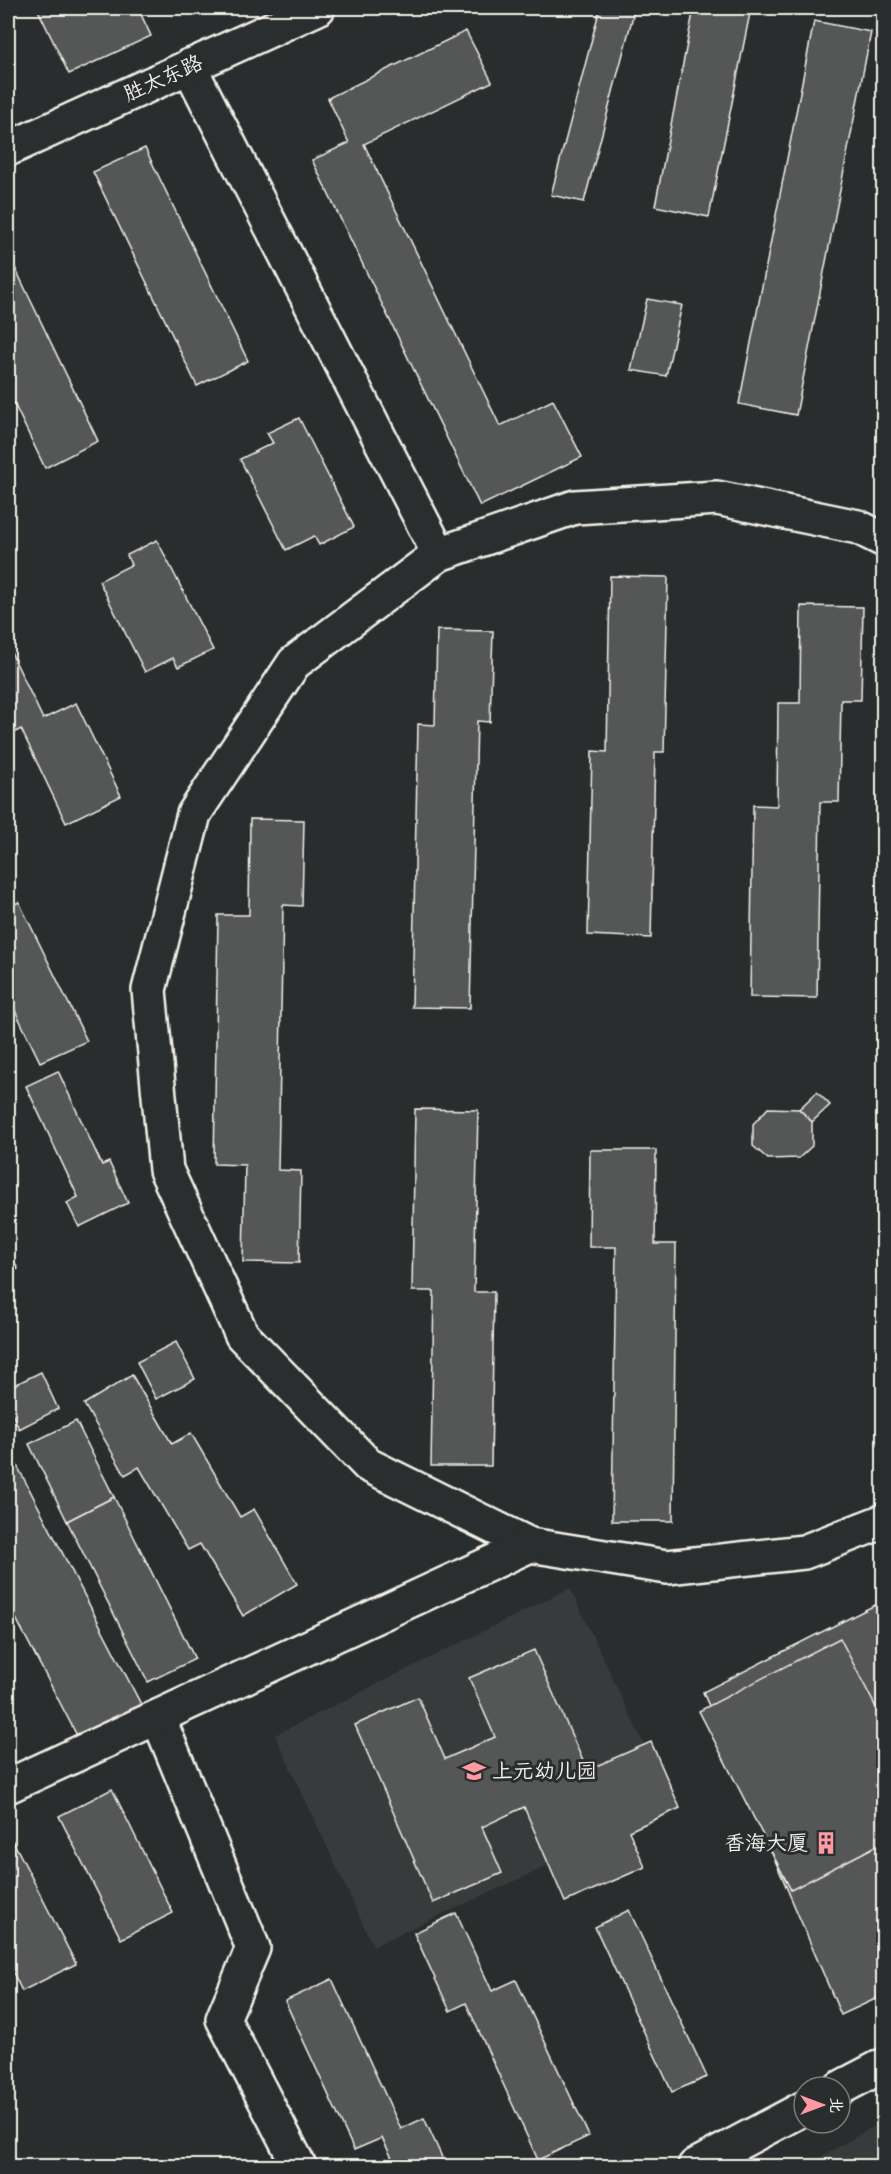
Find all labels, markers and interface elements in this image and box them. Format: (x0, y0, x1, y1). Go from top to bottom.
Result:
street label: 胜太东路 (119, 49, 208, 111)
school or university icon: 上元幼儿园 (461, 1758, 487, 1784)
place label: 上元幼儿园 (492, 1758, 597, 1788)
place label: 香海大厦 (724, 1830, 808, 1860)
building icon: 香海大厦 (813, 1830, 839, 1856)
north arrow (792, 2075, 852, 2135)
text: 北 (823, 2097, 847, 2113)

